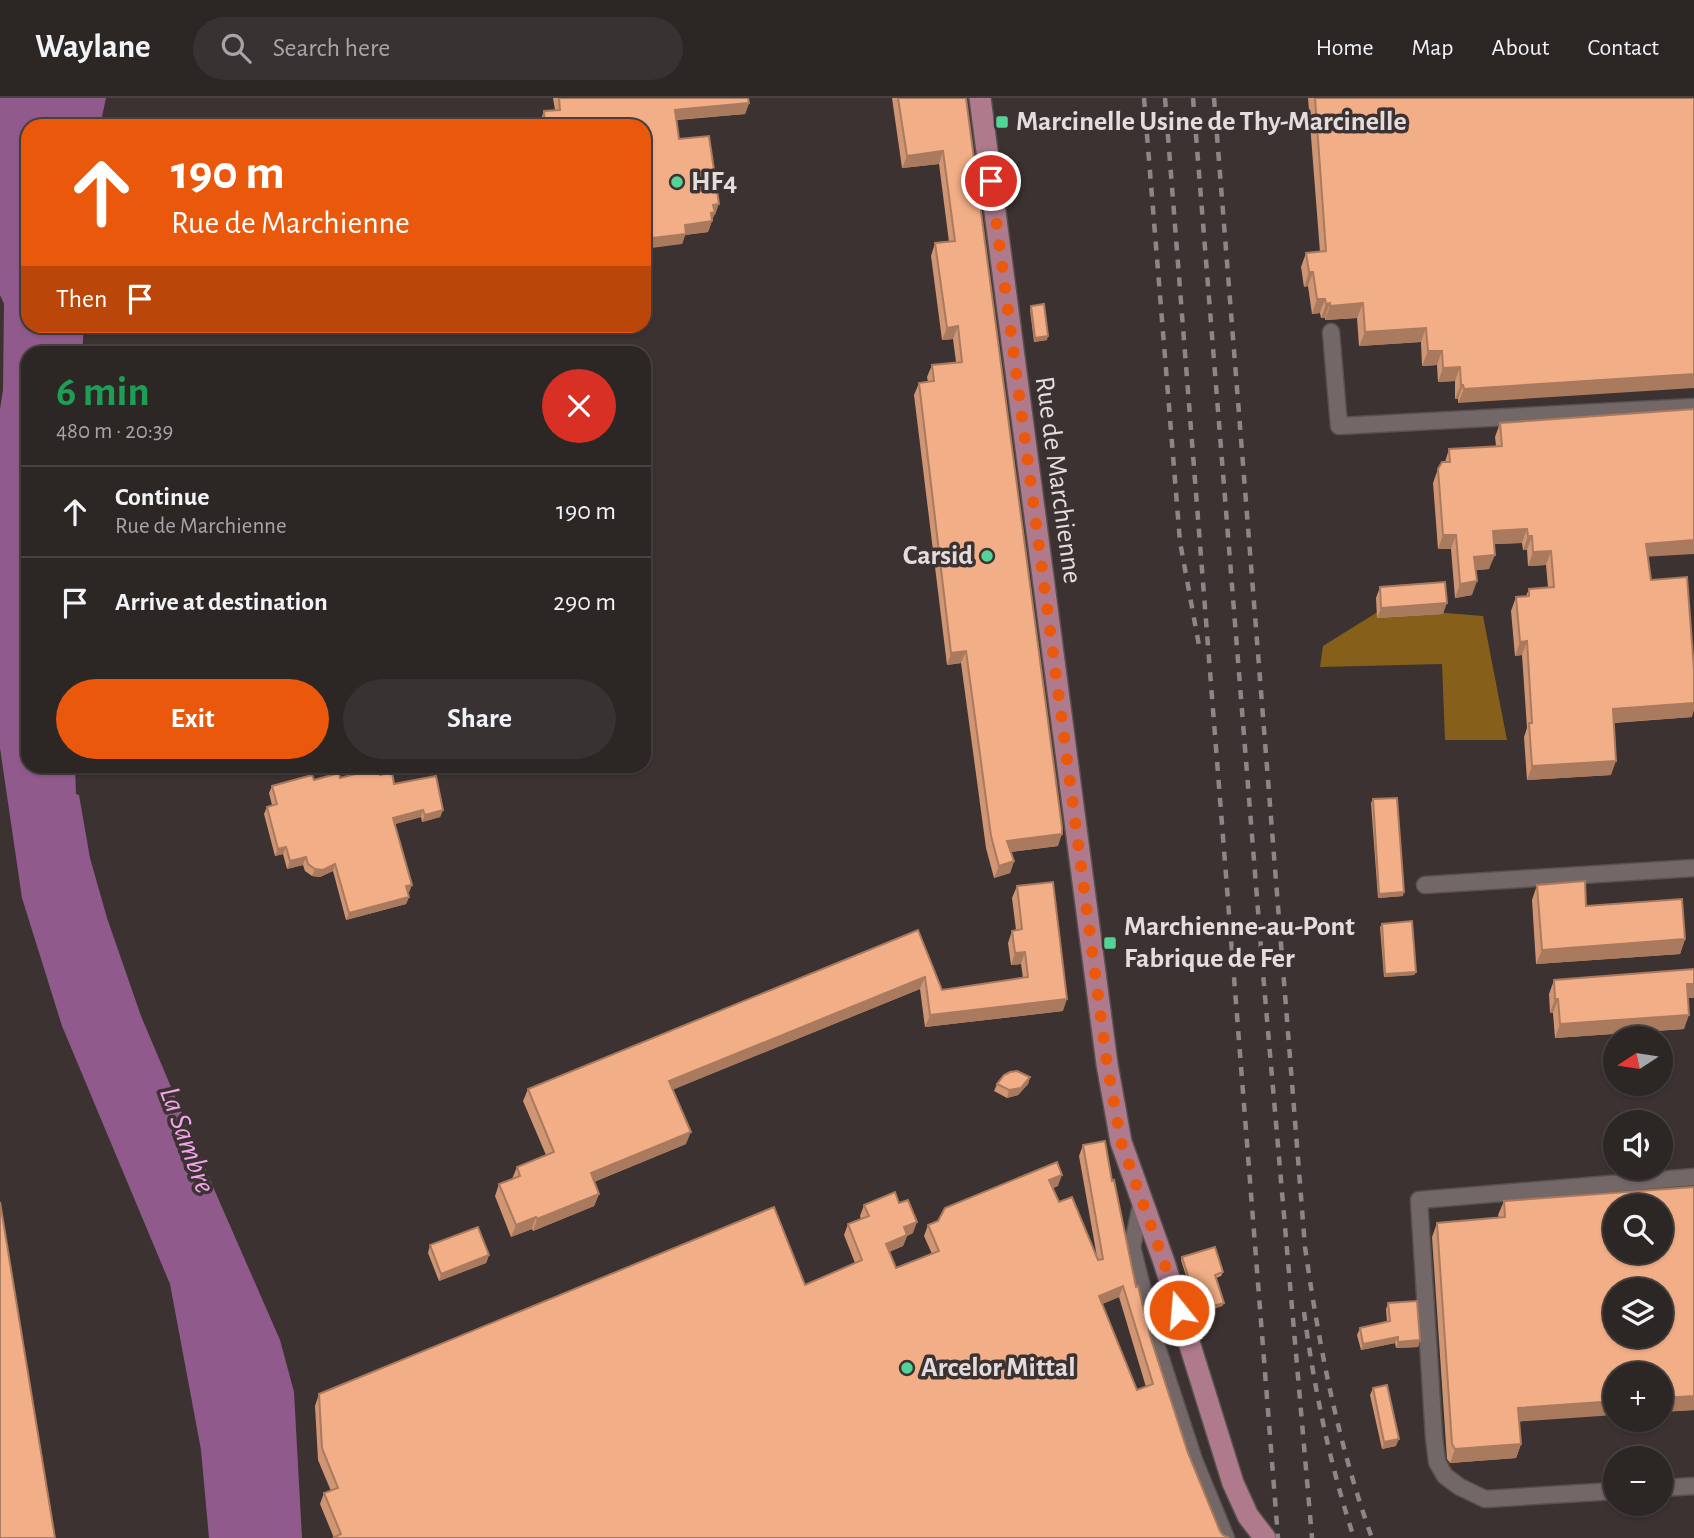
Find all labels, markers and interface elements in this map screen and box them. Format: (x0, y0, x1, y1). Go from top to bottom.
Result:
search box (193, 17, 683, 80)
icon: search (217, 29, 255, 67)
text: Waylane (35, 31, 151, 64)
text: Search here (273, 35, 390, 61)
text: Home (1316, 36, 1374, 60)
text: Map (1412, 36, 1454, 60)
text: About (1492, 36, 1549, 60)
text: Contact (1587, 36, 1659, 60)
place label: Marcinelle Usine de Thy-Marcinelle (1016, 108, 1407, 136)
marker: Marcinelle Usine de Thy-Marcinelle (994, 114, 1010, 130)
icon: ahead (56, 147, 147, 238)
text: 190 m (171, 149, 285, 198)
pin (961, 151, 1021, 211)
icon: arrive (972, 162, 1010, 200)
place label: HF4 (691, 168, 737, 196)
marker: HF4 (669, 174, 685, 190)
text: Rue de Marchienne (171, 207, 410, 239)
icon: arrive (121, 280, 159, 318)
text: Then (56, 286, 107, 312)
button: close (542, 369, 616, 443)
text: 6 min (56, 371, 150, 413)
street label: Rue de Marchienne (1030, 375, 1086, 585)
text: 480 m · 20:39 (56, 420, 173, 443)
text: Continue (115, 484, 210, 510)
icon: ahead (56, 493, 94, 531)
text: 190 m (556, 498, 616, 524)
text: Rue de Marchienne (115, 515, 287, 538)
place label: Carsid (903, 542, 973, 570)
marker: Carsid (979, 548, 995, 564)
icon: arrive (56, 584, 94, 622)
text: Arrive at destination (115, 589, 328, 615)
text: 290 m (553, 589, 616, 615)
button: Exit (56, 679, 329, 759)
button: Share (343, 679, 616, 759)
place label: Marchienne-au-Pont Fabrique de Fer (1124, 913, 1355, 973)
marker: Marchienne-au-Pont Fabrique de Fer (1102, 935, 1118, 951)
north arrow (1603, 1026, 1673, 1096)
map controls (1603, 1026, 1673, 1516)
water label: La Sambre (154, 1083, 220, 1197)
button: sound (1603, 1110, 1673, 1180)
button: search (1603, 1194, 1673, 1264)
position arrow (1142, 1273, 1216, 1347)
button: layers (1603, 1278, 1673, 1348)
place label: Arcelor Mittal (921, 1354, 1076, 1382)
marker: Arcelor Mittal (899, 1360, 915, 1376)
button: + (1603, 1362, 1673, 1432)
button: − (1603, 1446, 1673, 1516)

